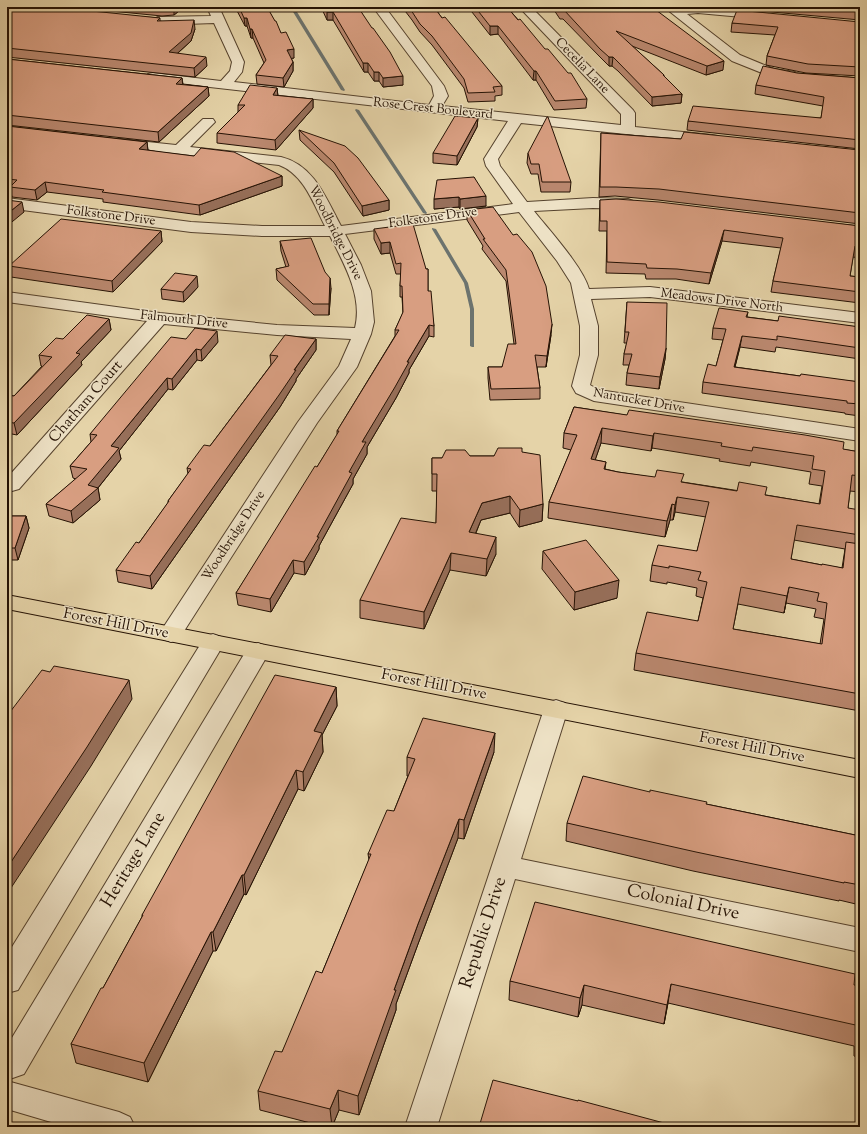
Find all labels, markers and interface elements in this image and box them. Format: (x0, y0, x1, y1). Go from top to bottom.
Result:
street label: Cecelia Lane (551, 34, 613, 98)
street label: Rose Crest Boulevard (372, 94, 495, 124)
street label: Woodbridge Drive (303, 183, 367, 283)
street label: Folkstone Drive (66, 202, 156, 230)
street label: Folkstone Drive (388, 203, 478, 233)
street label: Meadows Drive North (660, 285, 785, 318)
street label: Falmouth Drive (139, 306, 229, 334)
street label: Chatham Court (44, 356, 128, 448)
street label: Nantucket Drive (592, 384, 686, 418)
street label: Woodbridge Drive (198, 487, 270, 585)
street label: Forest Hill Drive (62, 603, 170, 645)
street label: Forest Hill Drive (380, 664, 488, 706)
street label: Forest Hill Drive (698, 727, 806, 769)
street label: Heritage Lane (95, 807, 173, 913)
street label: Republic Drive (454, 874, 514, 992)
street label: Colonial Drive (624, 878, 742, 928)

